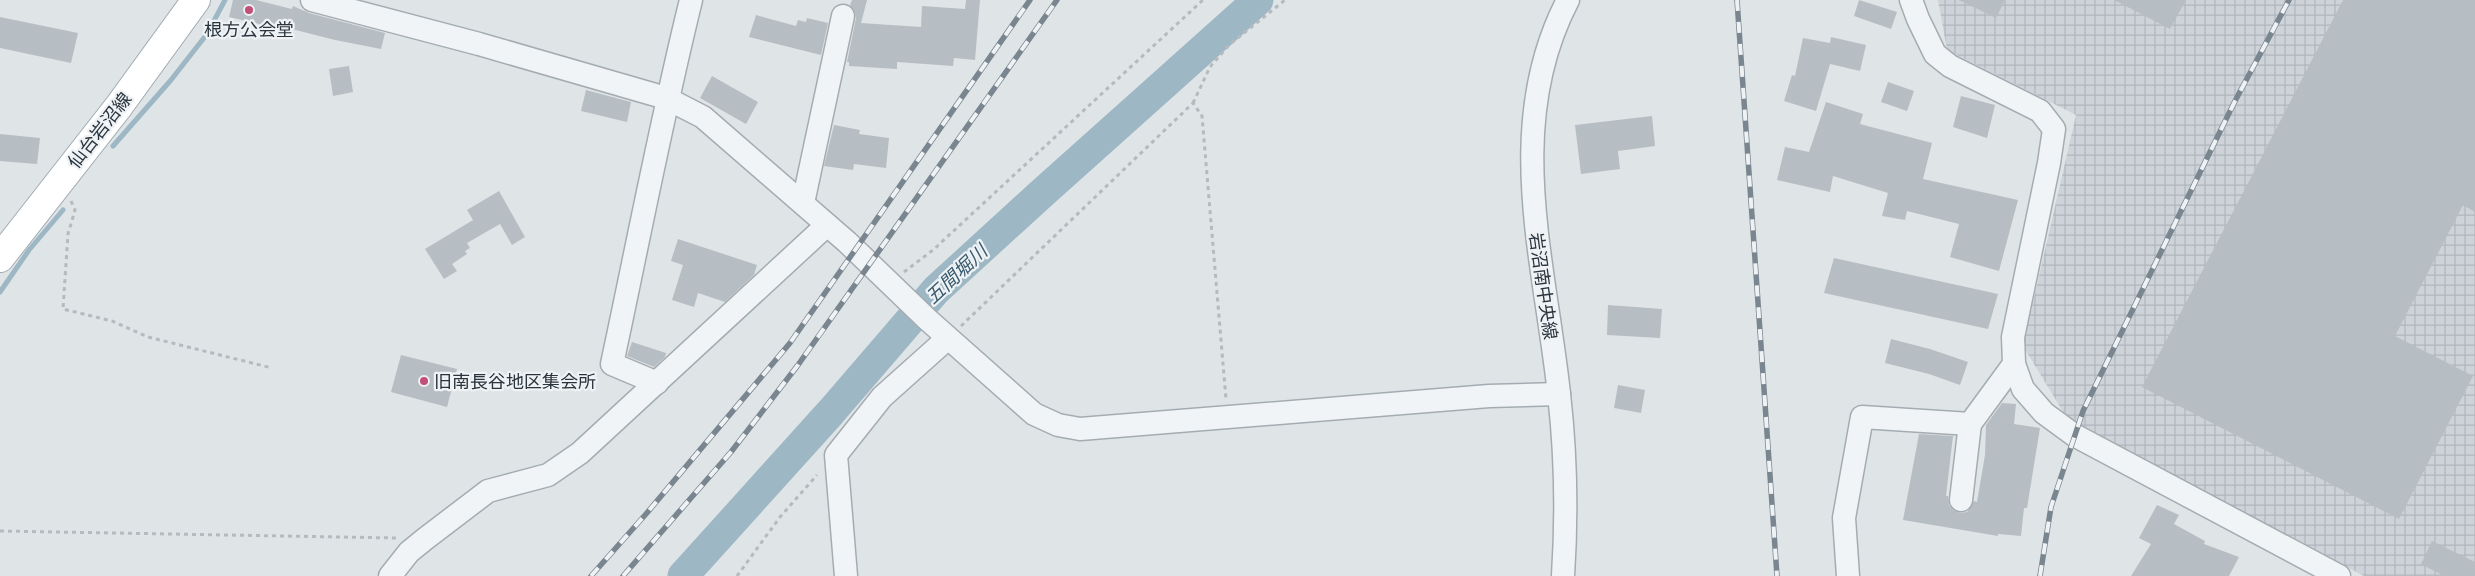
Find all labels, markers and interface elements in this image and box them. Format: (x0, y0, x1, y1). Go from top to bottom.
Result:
marker: 根方公会堂 (243, 4, 255, 16)
place label: 根方公会堂 (204, 17, 294, 41)
street label: 仙台岩沼線 (62, 87, 136, 173)
street label: 岩沼南中央線 (1525, 231, 1563, 341)
water label: 五間堀川 (919, 237, 994, 309)
place label: 旧南長谷地区集会所 (434, 369, 596, 393)
marker: 旧南長谷地区集会所 (418, 375, 430, 387)

